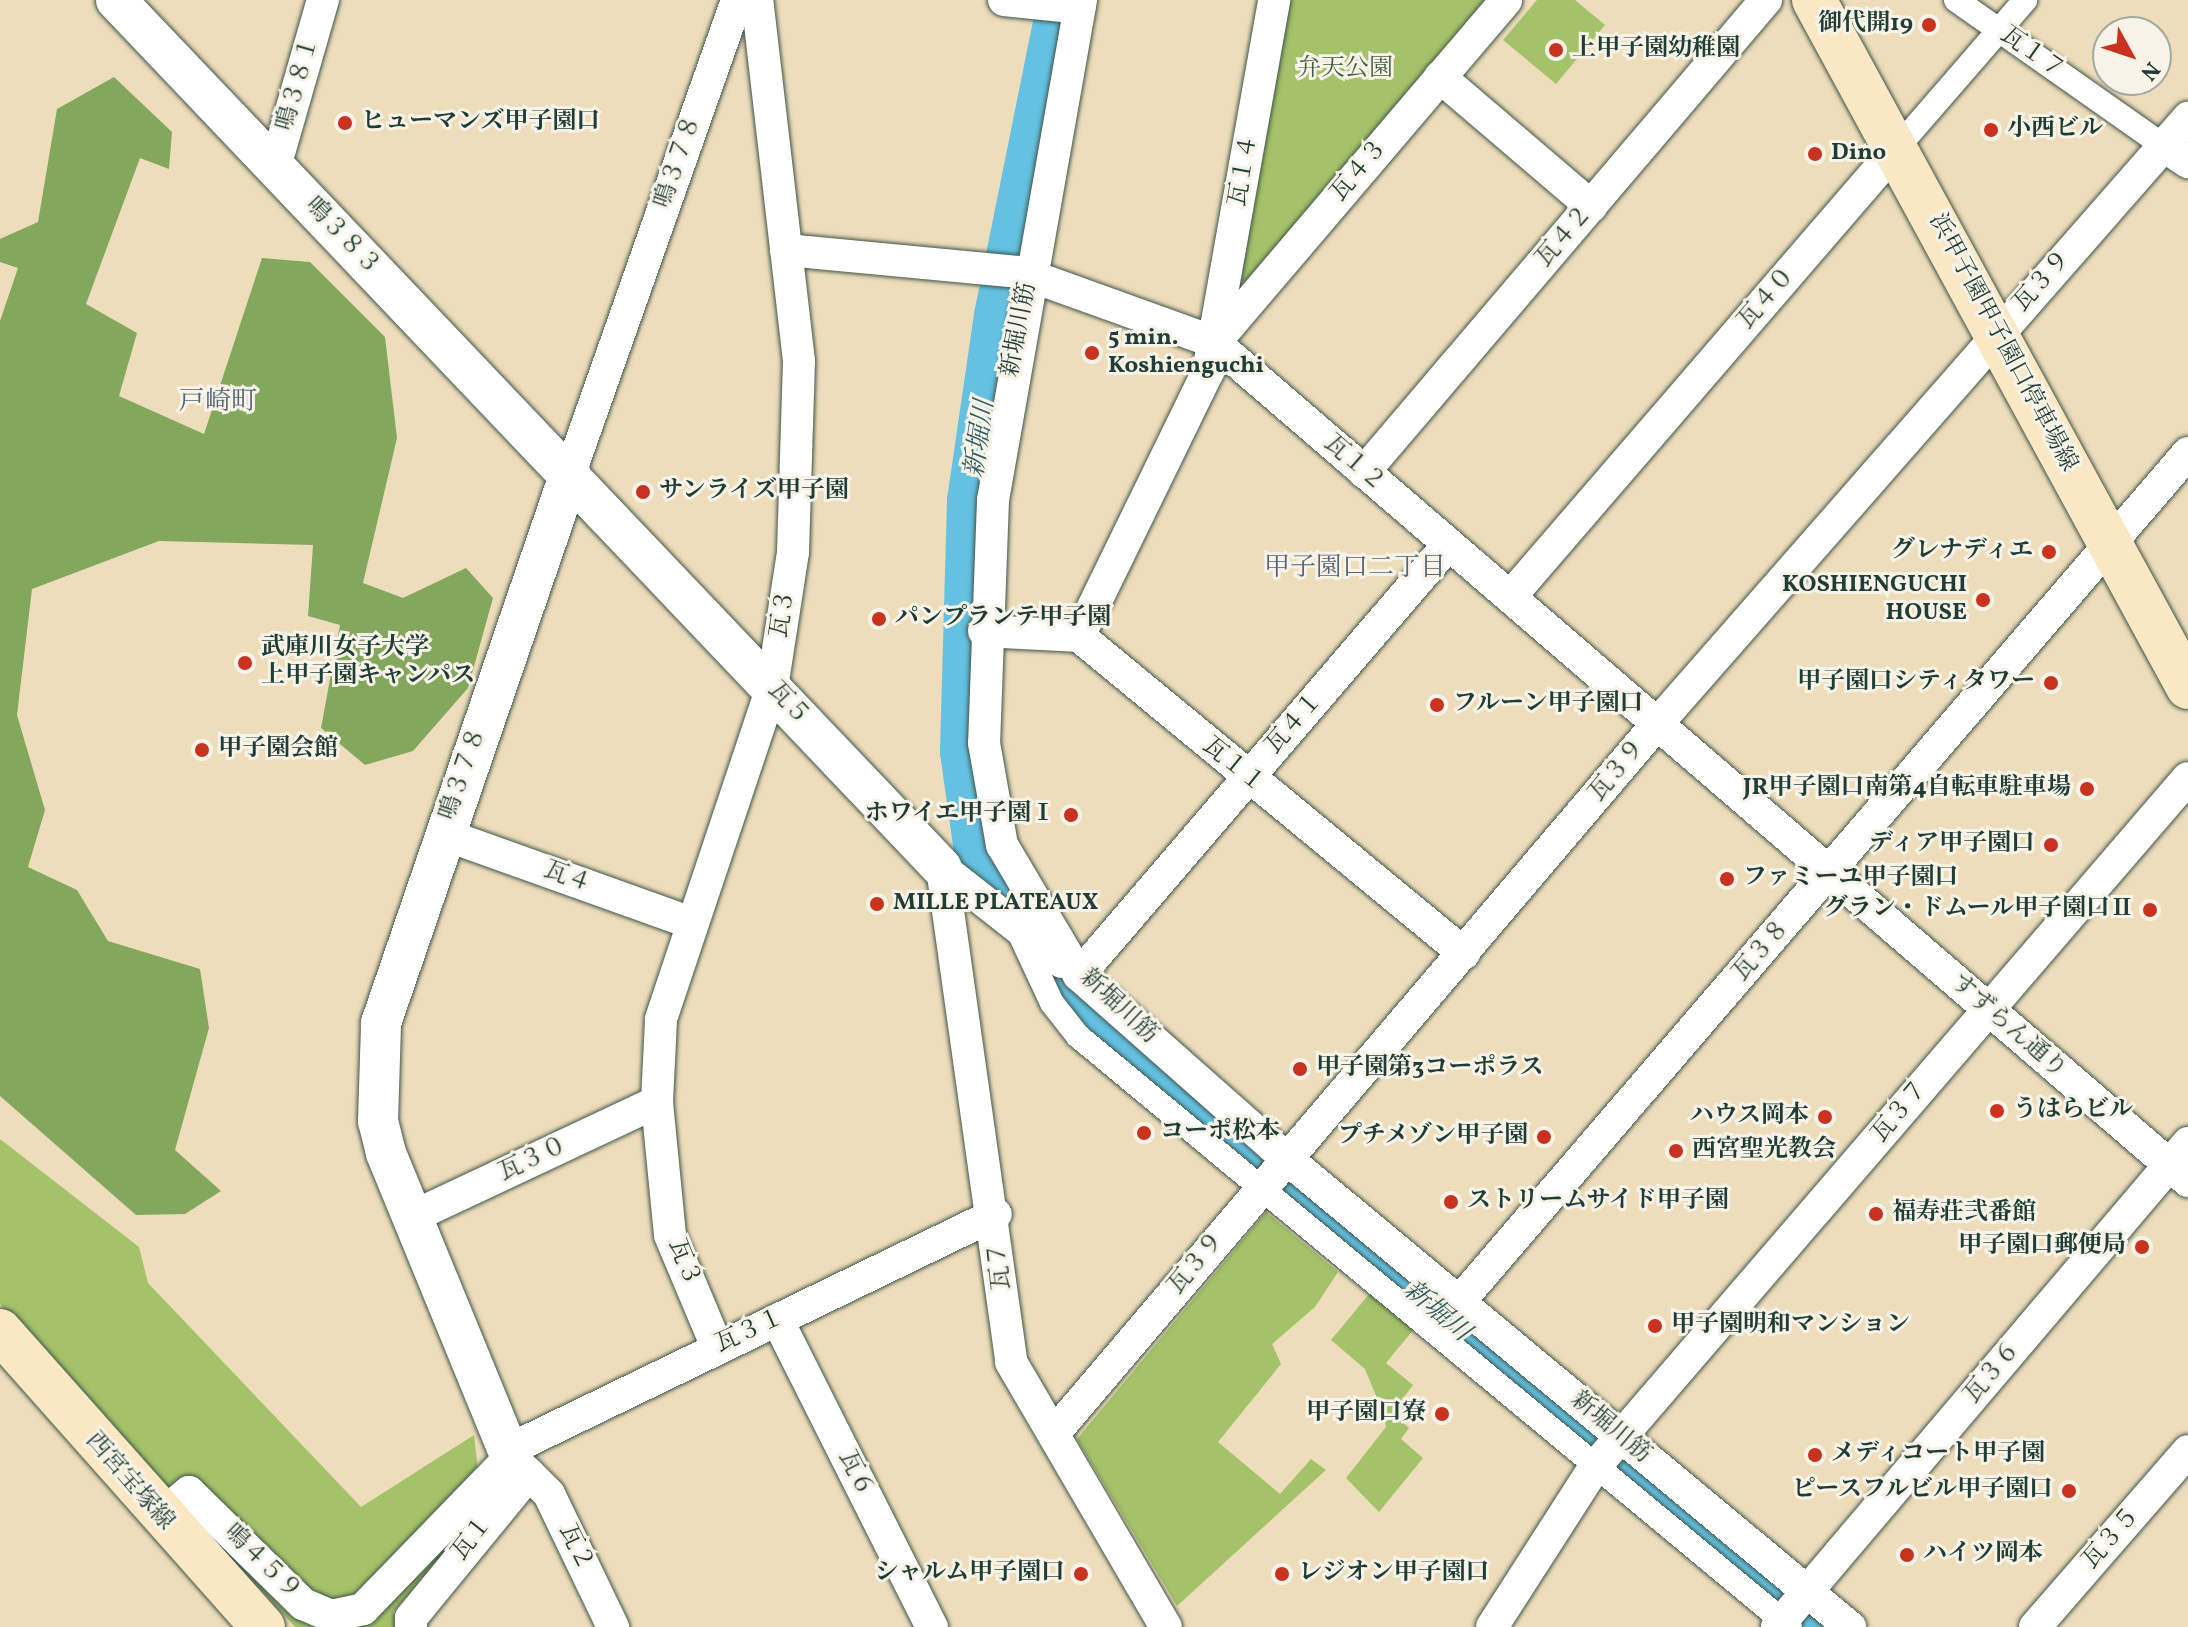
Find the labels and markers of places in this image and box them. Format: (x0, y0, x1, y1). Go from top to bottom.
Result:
place label: 御代開19 (1818, 11, 1913, 39)
marker: 御代開19 (1920, 16, 1938, 34)
place label: 上甲子園幼稚園 (1572, 36, 1740, 64)
marker: 上甲子園幼稚園 (1547, 41, 1565, 59)
place label: ヒューマンズ甲子園口 (361, 109, 601, 137)
marker: ヒューマンズ甲子園口 (336, 114, 354, 132)
place label: 小西ビル (2007, 116, 2103, 144)
marker: 小西ビル (1982, 121, 2000, 139)
place label: Dino (1831, 140, 1886, 168)
marker: Dino (1806, 145, 1824, 163)
place label: 5 min. Koshienguchi (1108, 325, 1264, 381)
marker: 5 min. Koshienguchi (1083, 344, 1101, 362)
place label: サンライズ甲子園 (659, 478, 851, 506)
marker: サンライズ甲子園 (634, 483, 652, 501)
place label: グレナディエ (1889, 538, 2033, 566)
marker: グレナディエ (2040, 543, 2058, 561)
place label: KOSHIENGUCHI HOUSE (1782, 572, 1967, 628)
marker: KOSHIENGUCHI HOUSE (1974, 591, 1992, 609)
place label: パンプランテ甲子園 (895, 605, 1111, 633)
marker: パンプランテ甲子園 (870, 610, 888, 628)
place label: 武庫川女子大学 上甲子園キャンパス (261, 635, 477, 691)
marker: 武庫川女子大学 上甲子園キャンパス (236, 654, 254, 672)
place label: 甲子園口シティタワー (1795, 669, 2035, 697)
marker: 甲子園口シティタワー (2042, 674, 2060, 692)
place label: フルーン甲子園口 (1453, 691, 1645, 719)
marker: フルーン甲子園口 (1428, 696, 1446, 714)
place label: 甲子園会館 (218, 736, 338, 764)
marker: 甲子園会館 (193, 741, 211, 759)
place label: JR甲子園口南第4自転車駐車場 (1743, 775, 2071, 803)
marker: JR甲子園口南第4自転車駐車場 (2078, 780, 2096, 798)
place label: ホワイエ甲子園Ⅰ (863, 801, 1055, 829)
marker: ホワイエ甲子園Ⅰ (1062, 806, 1080, 824)
place label: ディア甲子園口 (1867, 831, 2035, 859)
marker: ディア甲子園口 (2042, 836, 2060, 854)
place label: ファミーユ甲子園口 (1743, 865, 1959, 893)
marker: ファミーユ甲子園口 (1718, 870, 1736, 888)
place label: MILLE PLATEAUX (893, 890, 1099, 918)
marker: MILLE PLATEAUX (868, 895, 886, 913)
place label: グラン・ドムール甲子園口Ⅱ (1823, 896, 2134, 924)
marker: グラン・ドムール甲子園口Ⅱ (2141, 901, 2159, 919)
place label: 甲子園第3コーポラス (1316, 1055, 1544, 1083)
marker: 甲子園第3コーポラス (1291, 1060, 1309, 1078)
place label: うはらビル (2013, 1097, 2133, 1125)
marker: うはらビル (1988, 1102, 2006, 1120)
place label: ハウス岡本 (1689, 1103, 1809, 1131)
marker: ハウス岡本 (1816, 1108, 1834, 1126)
place label: コーポ松本 (1160, 1119, 1280, 1147)
place label: プチメゾン甲子園 (1336, 1123, 1528, 1151)
marker: コーポ松本 (1135, 1124, 1153, 1142)
marker: プチメゾン甲子園 (1535, 1128, 1553, 1146)
place label: 西宮聖光教会 (1692, 1137, 1836, 1165)
marker: 西宮聖光教会 (1667, 1142, 1685, 1160)
place label: ストリームサイド甲子園 (1467, 1188, 1731, 1216)
marker: ストリームサイド甲子園 (1442, 1193, 1460, 1211)
place label: 福寿荘弐番館 (1892, 1200, 2036, 1228)
marker: 福寿荘弐番館 (1867, 1205, 1885, 1223)
place label: 甲子園口郵便局 (1958, 1233, 2126, 1261)
marker: 甲子園口郵便局 (2133, 1238, 2151, 1256)
place label: 甲子園明和マンション (1671, 1312, 1911, 1340)
marker: 甲子園明和マンション (1646, 1317, 1664, 1335)
place label: 甲子園口寮 (1306, 1400, 1426, 1428)
marker: 甲子園口寮 (1433, 1405, 1451, 1423)
place label: メディコート甲子園 (1831, 1441, 2047, 1469)
marker: メディコート甲子園 (1806, 1446, 1824, 1464)
place label: ピースフルビル甲子園口 (1790, 1477, 2053, 1505)
marker: ピースフルビル甲子園口 (2060, 1482, 2078, 1500)
place label: ハイツ岡本 (1923, 1541, 2043, 1569)
marker: ハイツ岡本 (1898, 1546, 1916, 1564)
place label: シャルム甲子園口 (873, 1560, 1065, 1588)
place label: レジオン甲子園口 (1298, 1560, 1490, 1588)
marker: シャルム甲子園口 (1072, 1565, 1090, 1583)
marker: レジオン甲子園口 (1273, 1565, 1291, 1583)

